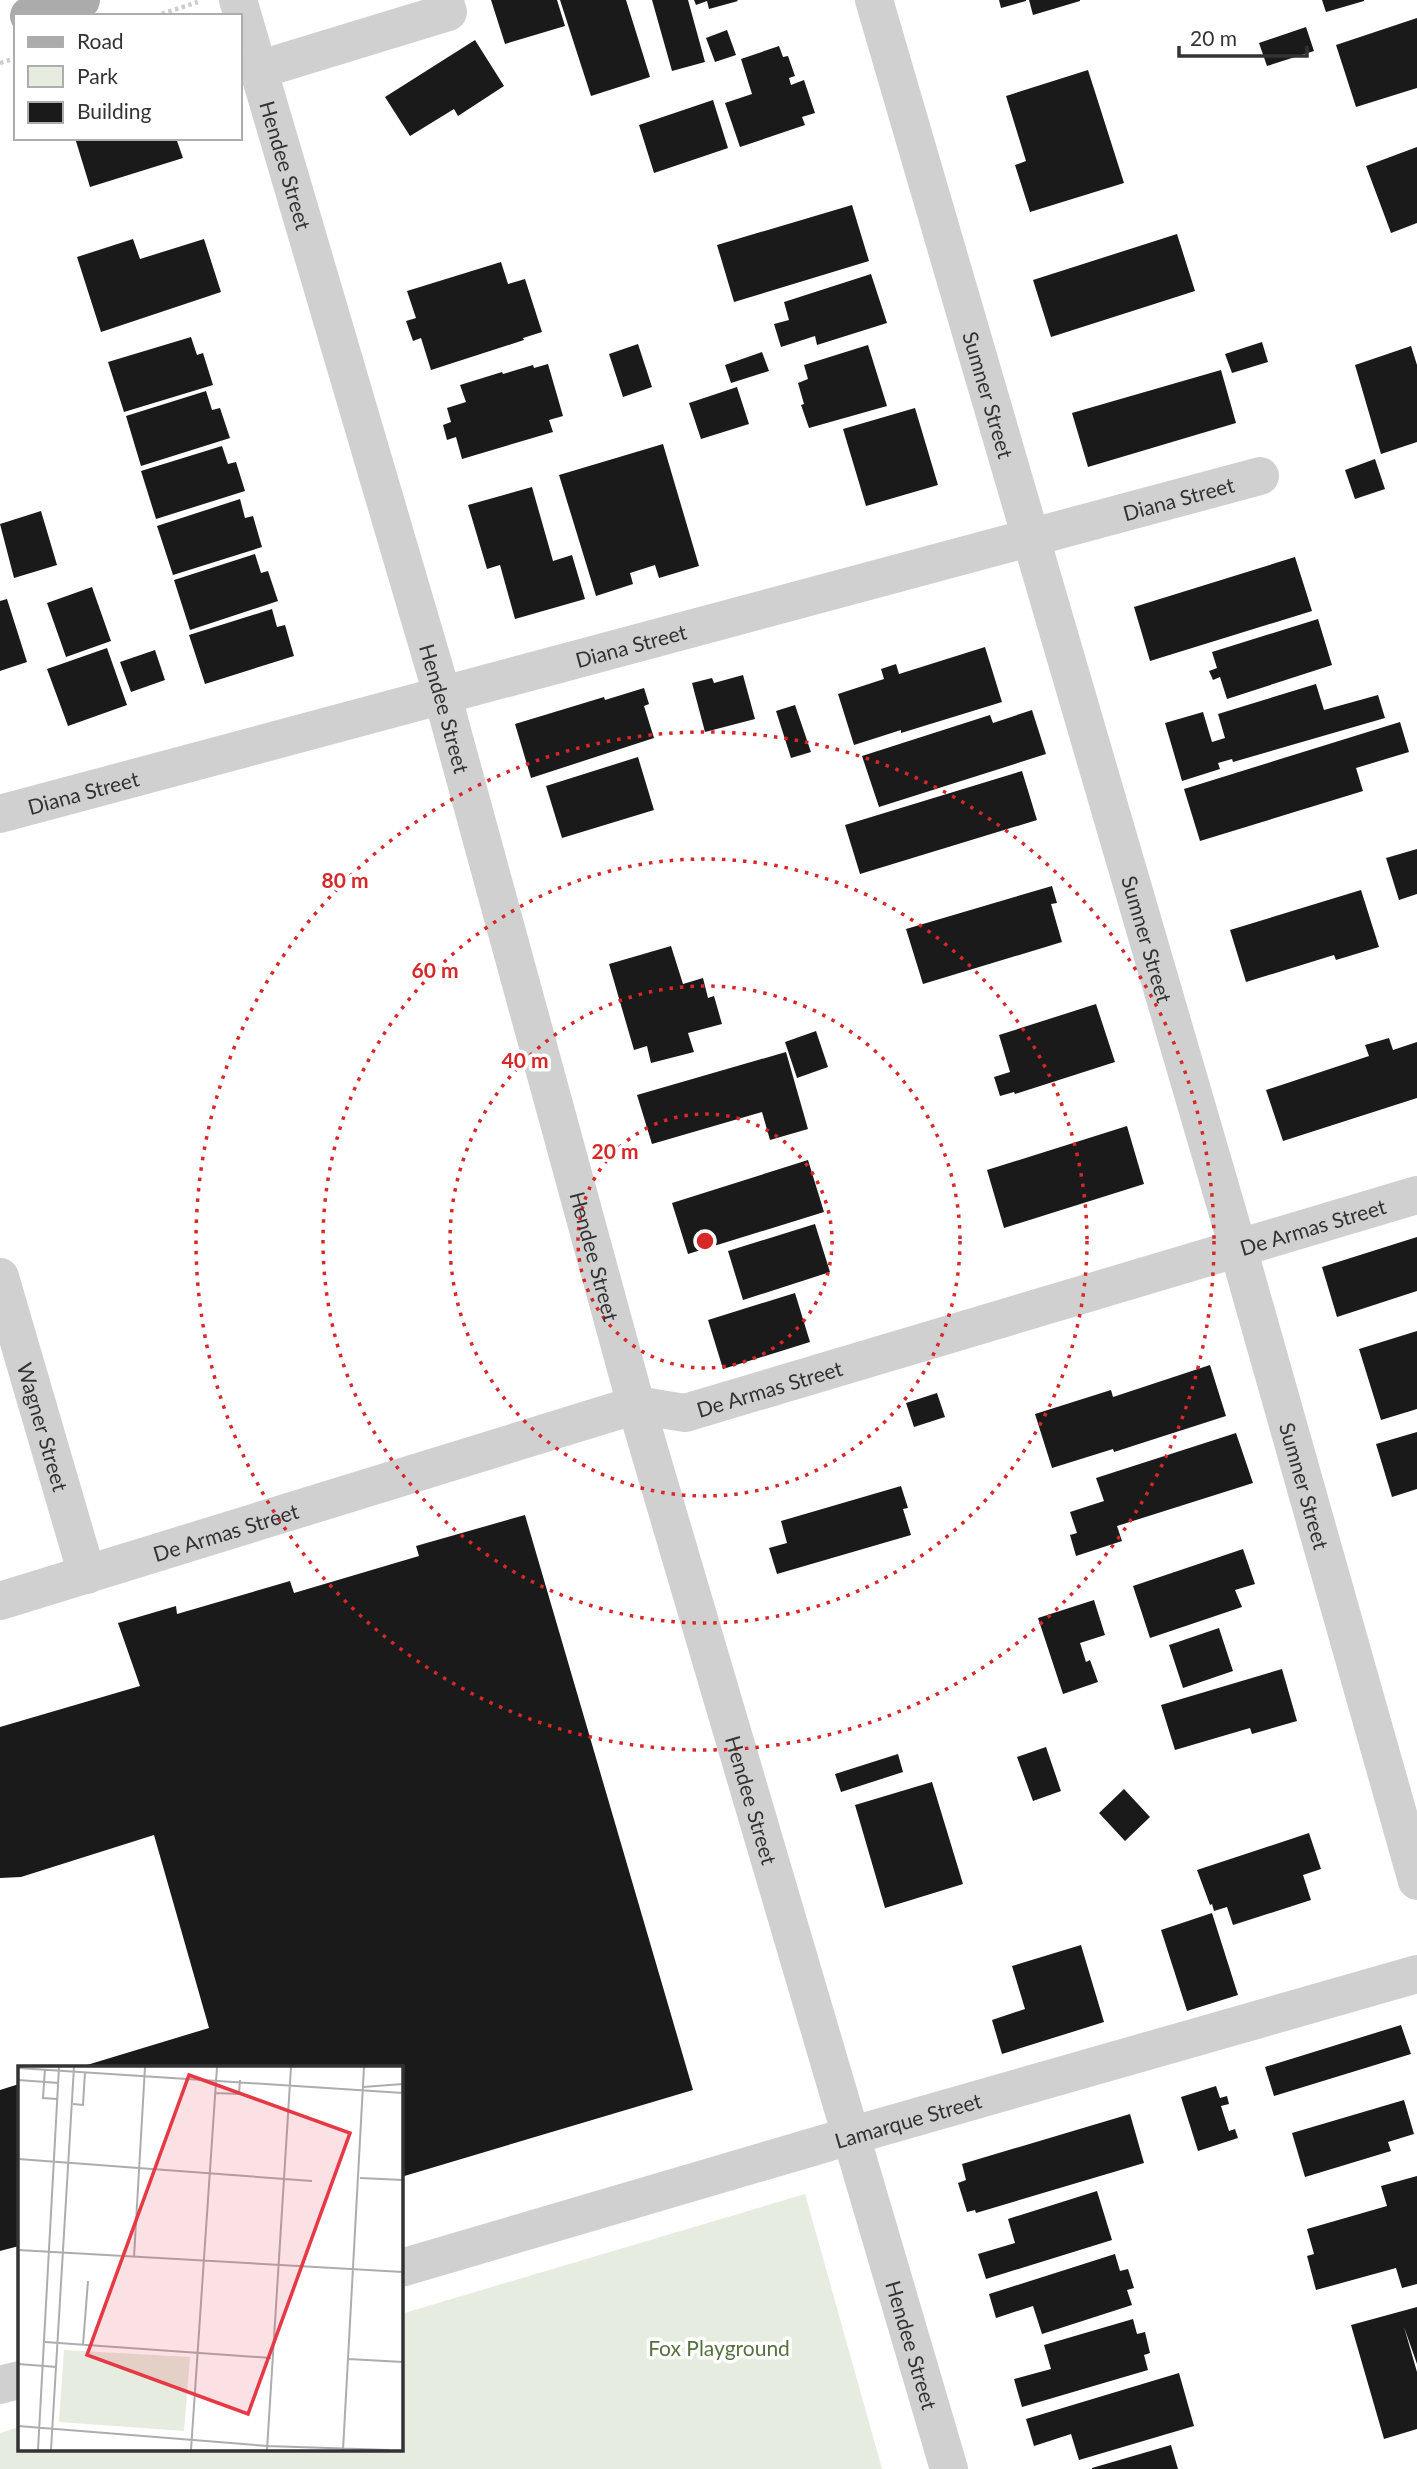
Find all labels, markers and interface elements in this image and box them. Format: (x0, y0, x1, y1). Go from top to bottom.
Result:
legend (14, 14, 242, 140)
scale bar (1179, 14, 1307, 58)
text: 20 m (1190, 25, 1237, 50)
text: Road (77, 28, 124, 53)
text: Park (77, 63, 118, 88)
text: Building (77, 98, 152, 123)
street label: Hendee Street (256, 98, 317, 233)
street label: Sumner Street (959, 328, 1020, 461)
street label: Diana Street (1120, 471, 1237, 525)
street label: Diana Street (572, 618, 689, 672)
street label: Hendee Street (415, 641, 476, 776)
street label: Diana Street (25, 765, 142, 819)
text: 80 m (321, 867, 369, 892)
street label: Sumner Street (1118, 873, 1178, 1006)
text: 60 m (411, 957, 459, 982)
text: 40 m (501, 1047, 549, 1072)
text: 20 m (591, 1138, 639, 1163)
street label: Hendee Street (566, 1189, 625, 1324)
street label: De Armas Street (1237, 1192, 1389, 1260)
centre of rings (693, 1229, 717, 1253)
street label: De Armas Street (693, 1354, 846, 1421)
street label: Wagner Street (13, 1360, 74, 1494)
street label: Sumner Street (1275, 1419, 1335, 1553)
street label: De Armas Street (150, 1497, 302, 1566)
street label: Hendee Street (721, 1732, 783, 1868)
inset map (18, 2066, 402, 2452)
street label: Lamarque Street (831, 2087, 984, 2152)
street label: Hendee Street (882, 2277, 943, 2413)
park label: Fox Playground (648, 2335, 790, 2360)

